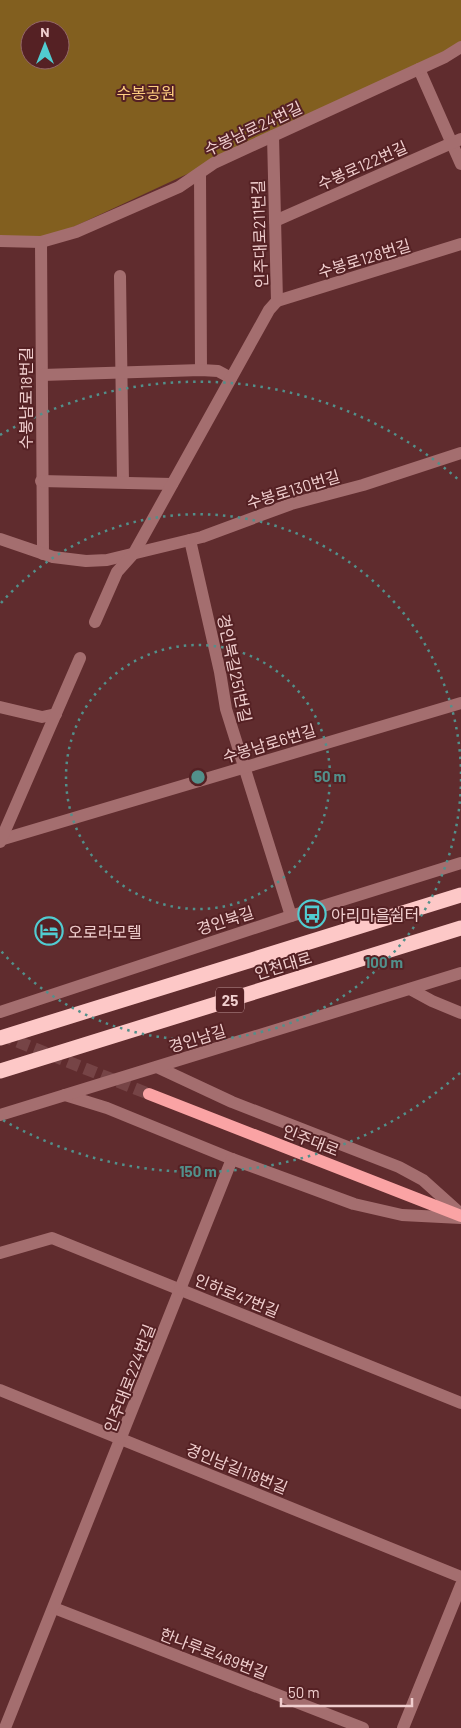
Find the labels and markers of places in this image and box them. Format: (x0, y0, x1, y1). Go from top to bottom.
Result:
centre of rings (189, 768, 207, 786)
bus stop icon: 아리마을쉼터 (297, 899, 327, 929)
place label: 아리마을쉼터 (331, 905, 419, 924)
hotel icon: 오로라모텔 (34, 916, 64, 946)
place label: 오로라모텔 (68, 922, 142, 941)

